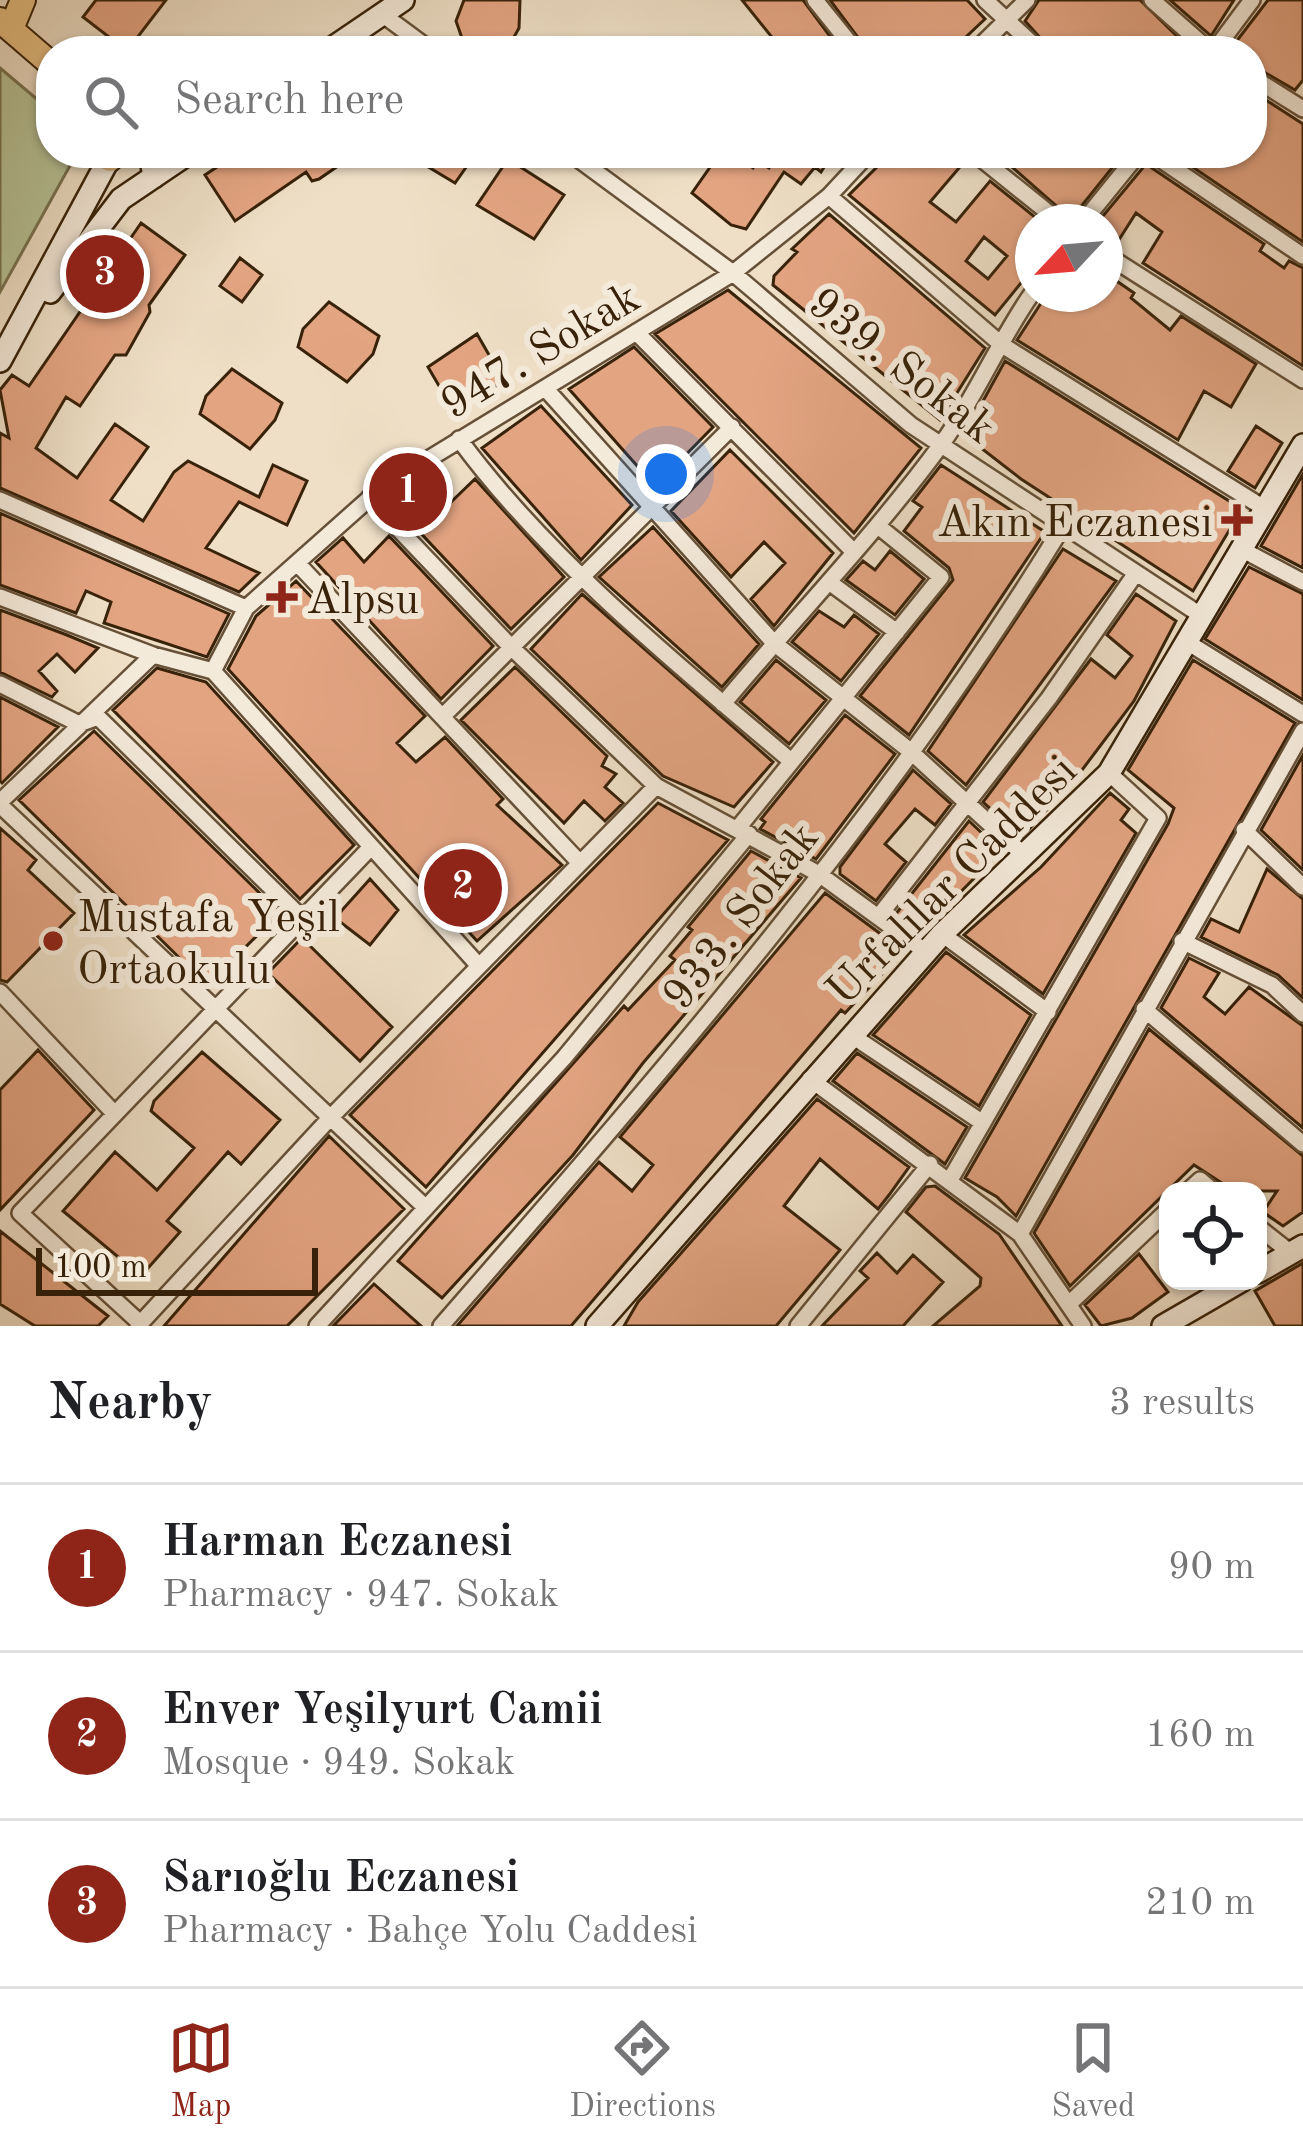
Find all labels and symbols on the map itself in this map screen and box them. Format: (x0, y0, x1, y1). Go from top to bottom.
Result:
north arrow (1015, 204, 1123, 312)
pin: 3 (66, 229, 144, 319)
street label: 947. Sokak (434, 276, 648, 430)
street label: 939. Sokak (799, 281, 1002, 454)
your location (636, 444, 696, 504)
pin: 1 (369, 447, 447, 537)
place label: Akın Eczanesi (937, 502, 1213, 547)
marker: Akın Eczanesi (1224, 507, 1250, 533)
place label: Alpsu (306, 579, 419, 624)
marker: Alpsu (269, 584, 295, 610)
street label: Urfalılar Caddesi (820, 749, 1087, 1016)
street label: 933. Sokak (656, 816, 829, 1019)
pin: 2 (424, 843, 502, 933)
place label: Mustafa Yeşil Ortaokulu (77, 897, 340, 994)
marker: Mustafa Yeşil Ortaokulu (40, 928, 66, 954)
scale bar (36, 1242, 318, 1295)

